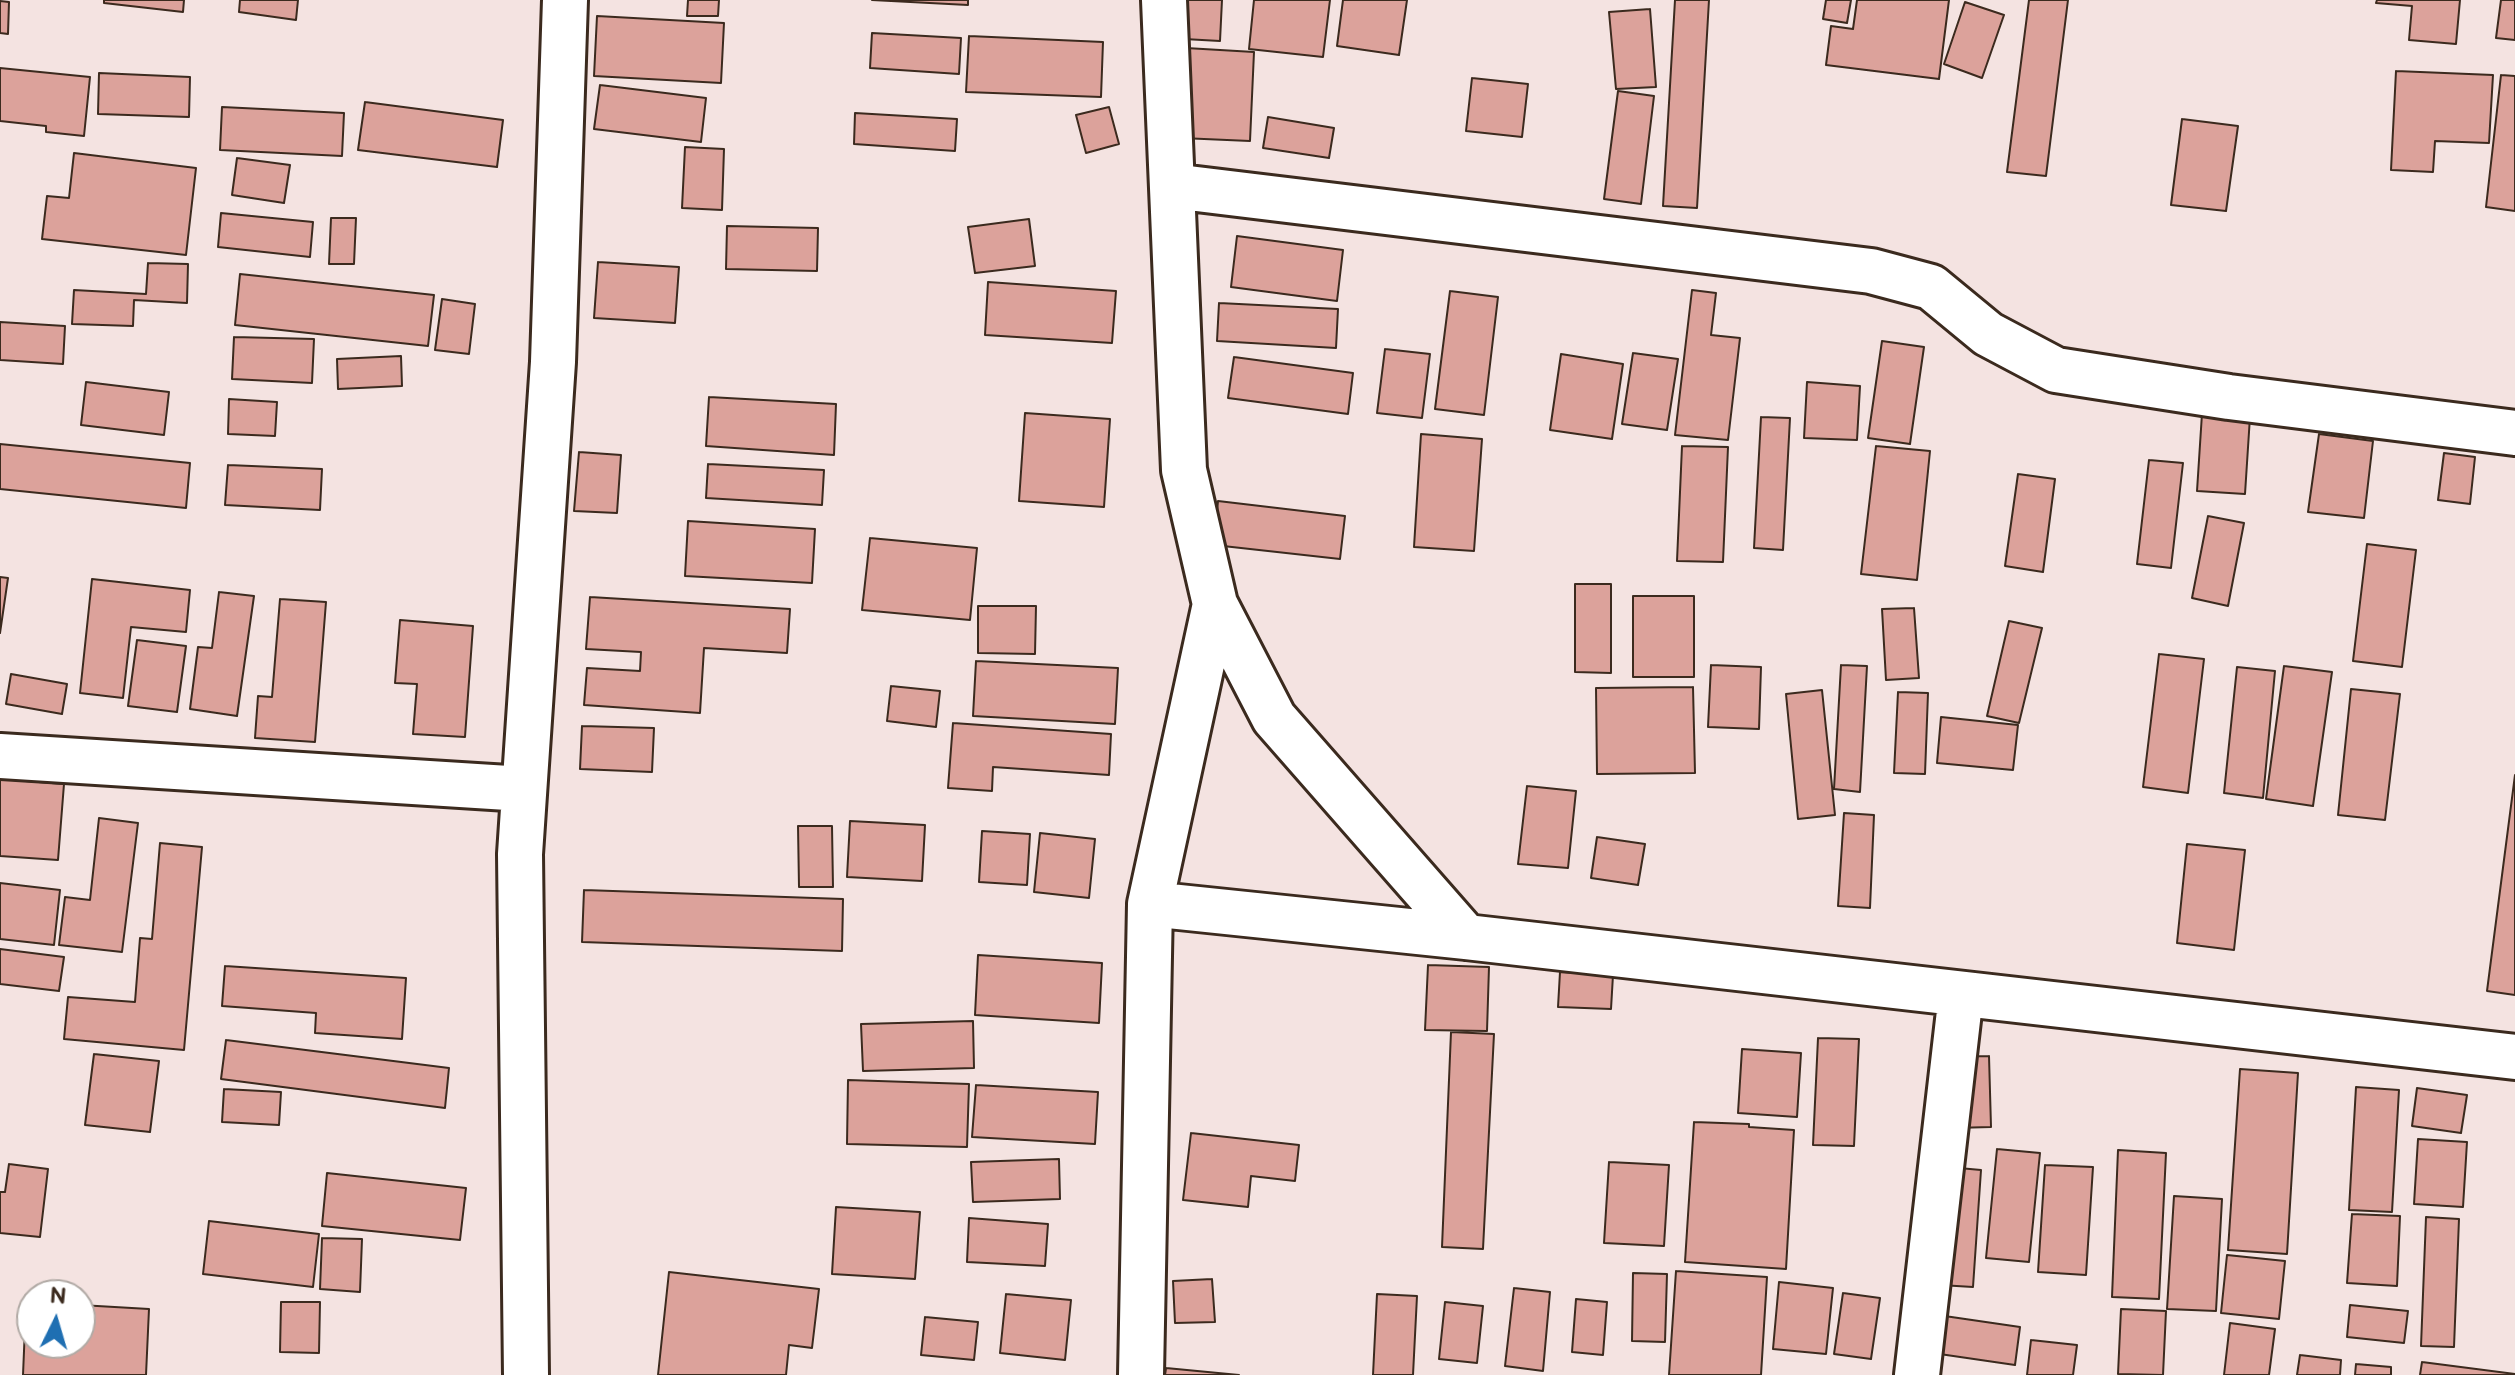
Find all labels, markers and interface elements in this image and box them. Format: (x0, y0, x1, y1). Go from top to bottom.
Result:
north arrow (16, 1279, 96, 1359)
text: N (49, 1282, 67, 1311)

